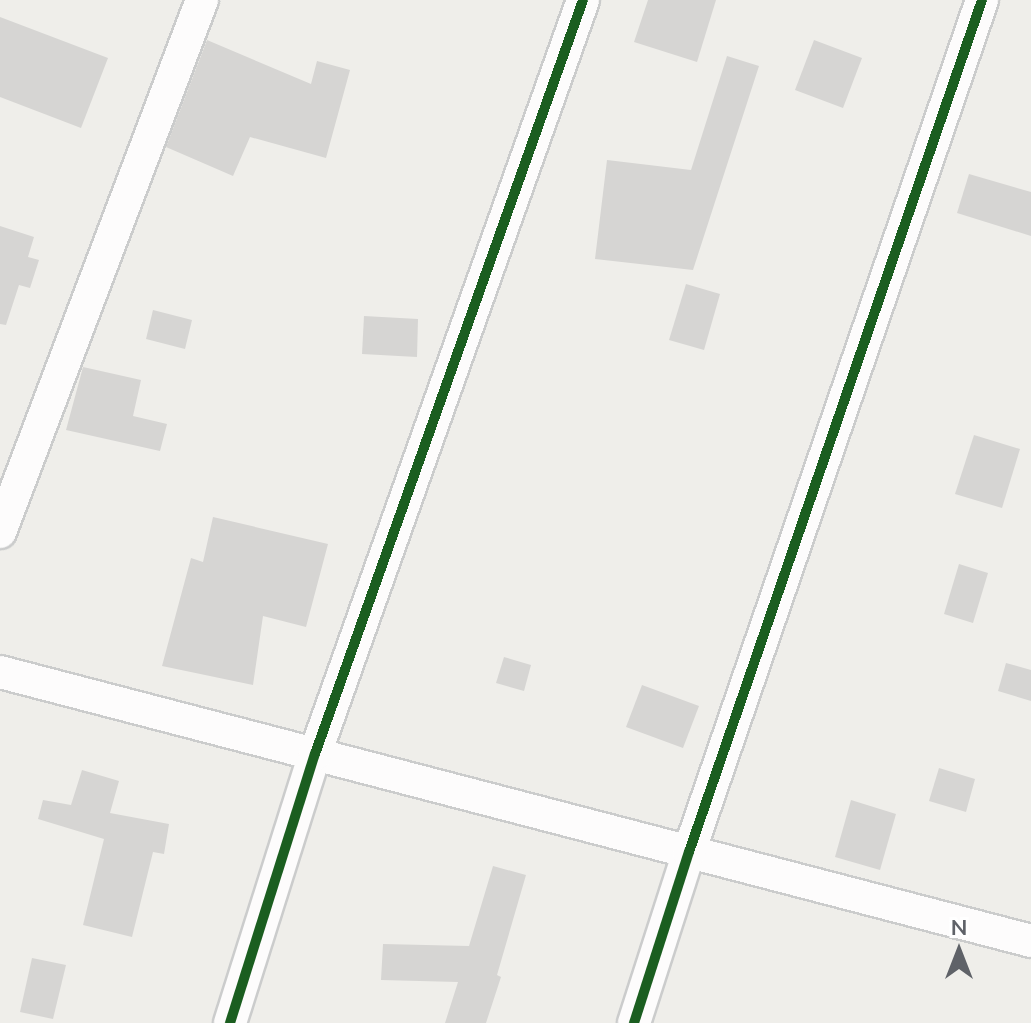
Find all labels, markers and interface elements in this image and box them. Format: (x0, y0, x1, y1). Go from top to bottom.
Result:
north arrow (919, 911, 999, 991)
text: N (951, 913, 967, 941)

